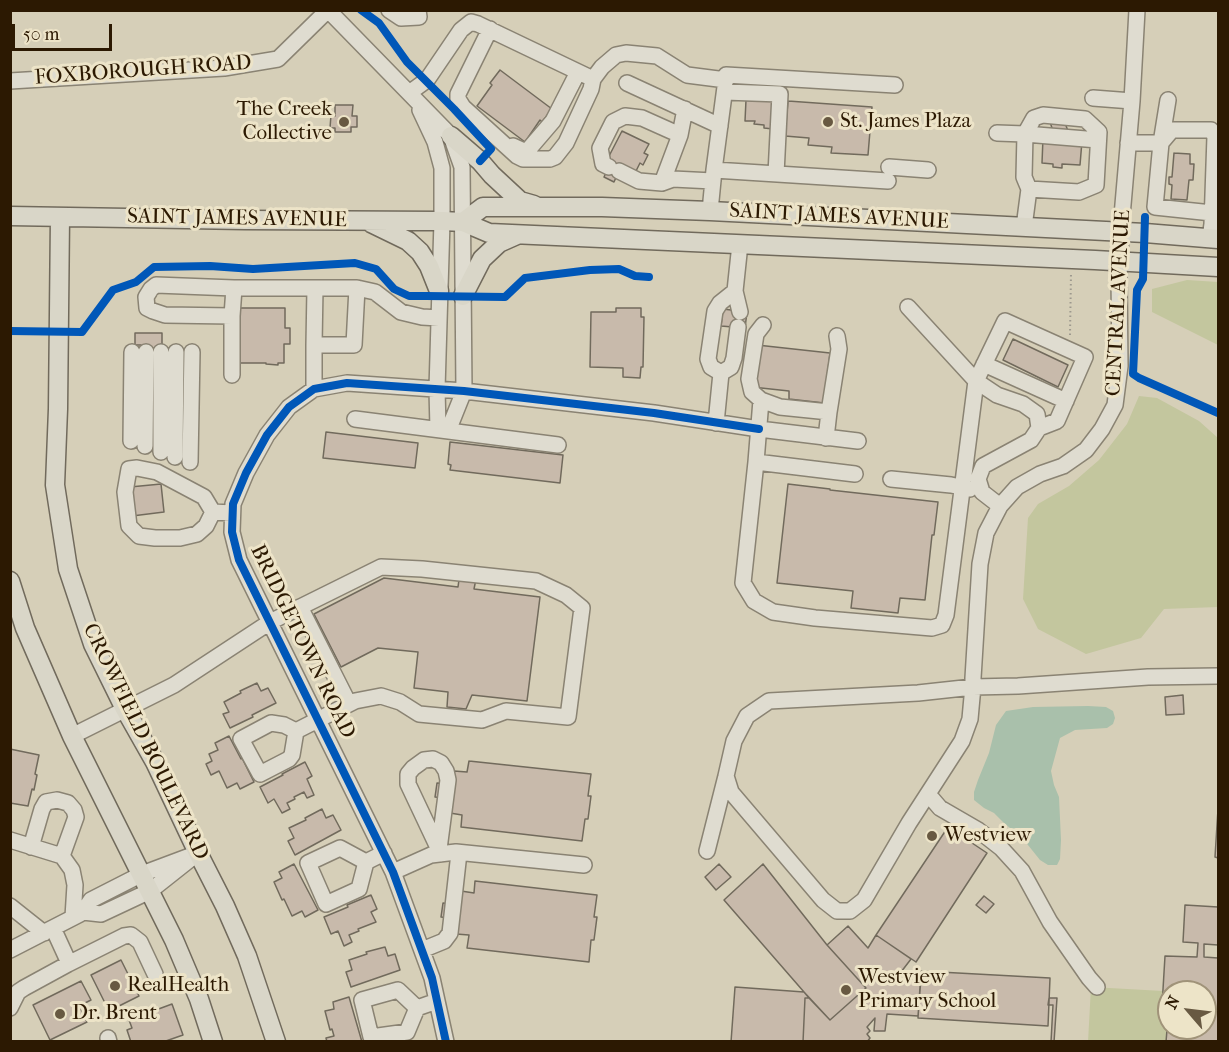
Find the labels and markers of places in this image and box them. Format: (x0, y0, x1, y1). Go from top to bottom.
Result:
place label: The Creek Collective (236, 97, 332, 147)
place label: St. James Plaza (840, 109, 971, 135)
marker: The Creek Collective (337, 115, 351, 129)
marker: St. James Plaza (821, 115, 835, 129)
place label: Westview (944, 823, 1031, 849)
marker: Westview (925, 829, 939, 843)
place label: Westview Primary School (858, 965, 996, 1015)
place label: RealHealth (127, 973, 229, 999)
marker: RealHealth (108, 979, 122, 993)
marker: Westview Primary School (839, 983, 853, 997)
place label: Dr. Brent (72, 1001, 157, 1027)
marker: Dr. Brent (53, 1007, 67, 1021)

